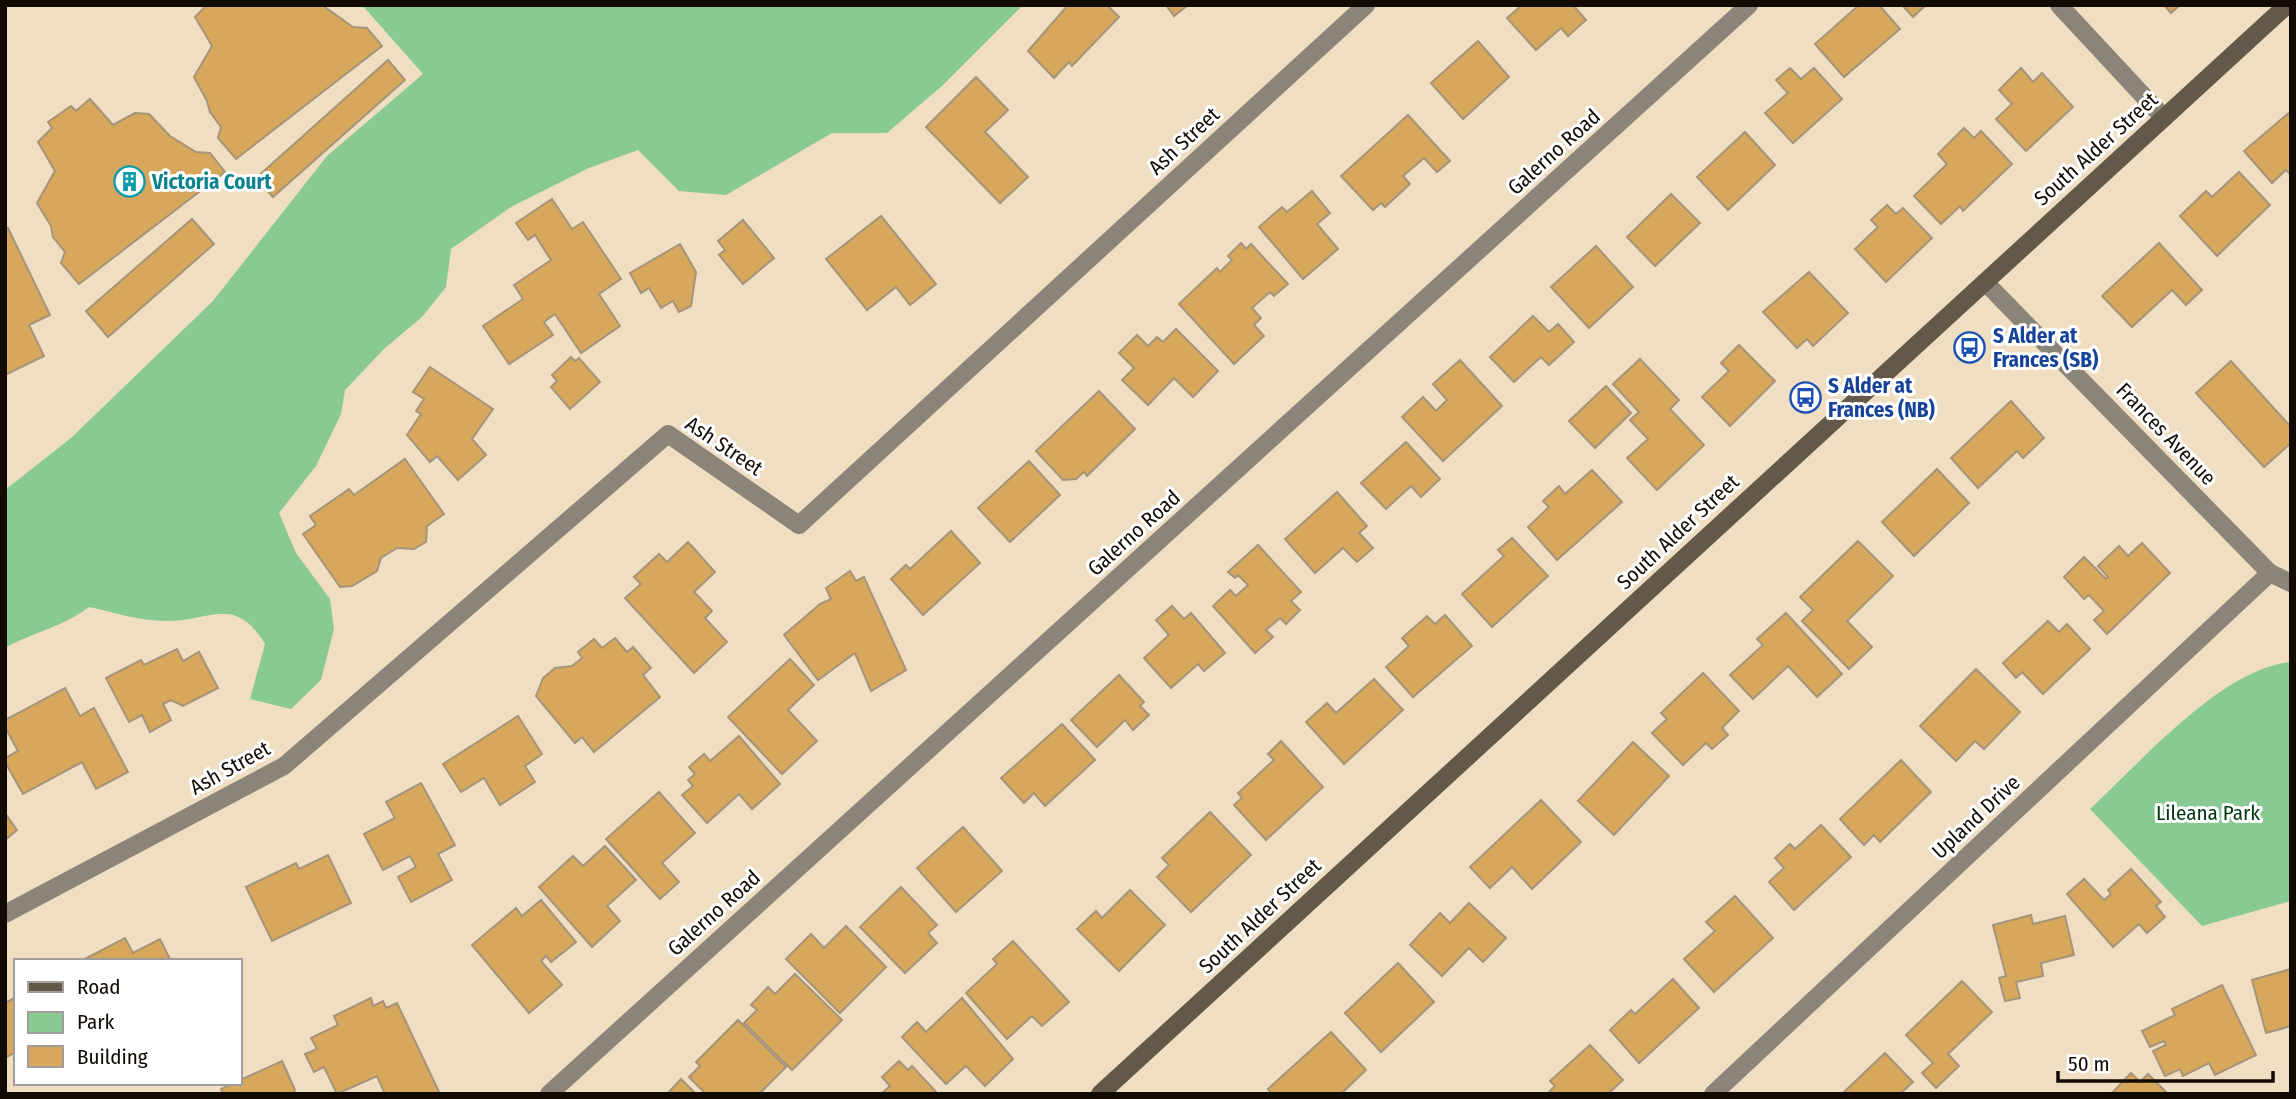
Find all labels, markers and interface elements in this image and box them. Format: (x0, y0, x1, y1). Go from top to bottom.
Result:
street label: South Alder Street (2029, 87, 2163, 211)
street label: Ash Street (1143, 102, 1225, 180)
street label: Galerno Road (1502, 104, 1606, 200)
building icon: Victoria Court (112, 165, 146, 199)
place label: Victoria Court (151, 169, 272, 195)
place label: S Alder at Frances (SB) (1993, 323, 2098, 373)
bus stop icon: S Alder at Frances (SB) (1953, 331, 1987, 365)
place label: S Alder at Frances (NB) (1828, 373, 1935, 423)
street label: Frances Avenue (2111, 377, 2221, 491)
bus stop icon: S Alder at Frances (NB) (1788, 381, 1822, 415)
street label: Ash Street (680, 411, 768, 481)
street label: South Alder Street (1612, 469, 1744, 595)
street label: Galerno Road (1082, 485, 1186, 581)
street label: Ash Street (185, 735, 275, 801)
street label: Upland Drive (1927, 770, 2025, 864)
park label: Lileana Park (2156, 800, 2260, 826)
street label: South Alder Street (1194, 853, 1326, 979)
street label: Galerno Road (662, 865, 766, 961)
legend (14, 959, 242, 1085)
text: Road (77, 974, 121, 1000)
text: Park (77, 1009, 115, 1035)
scale bar (2058, 1040, 2273, 1084)
text: Building (77, 1044, 148, 1070)
text: 50 m (2068, 1051, 2110, 1077)

